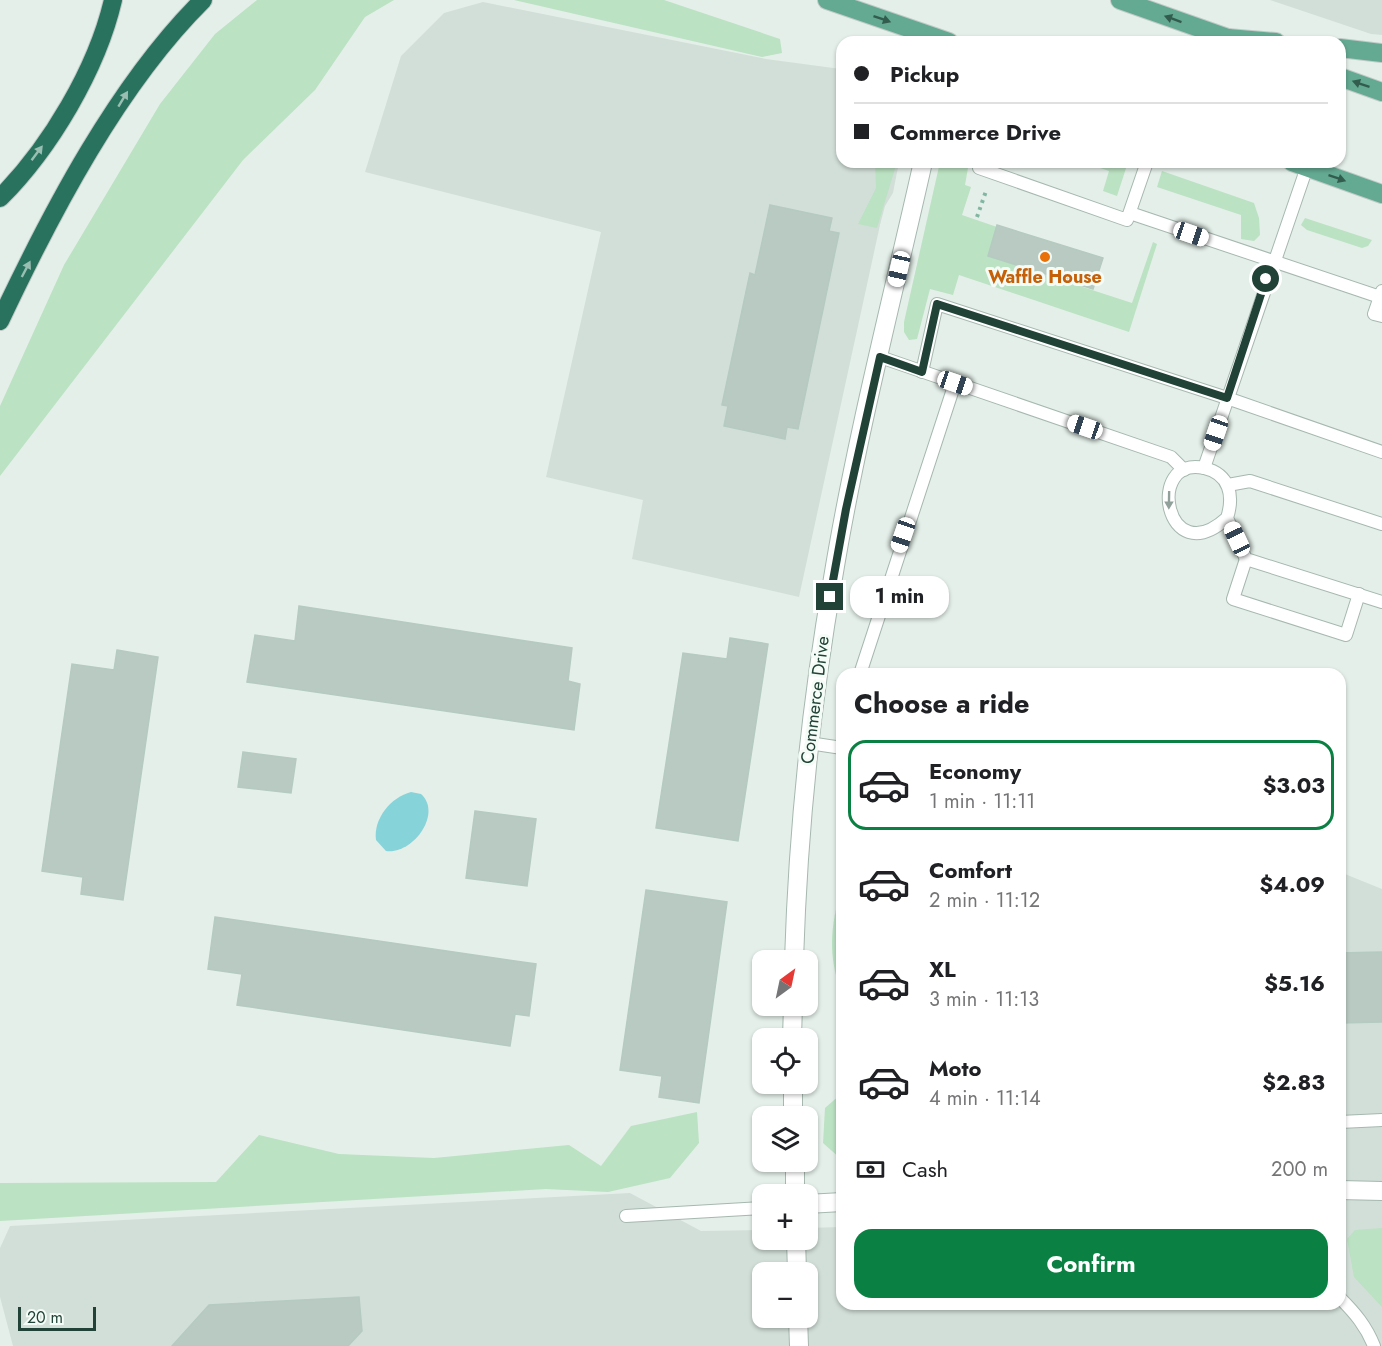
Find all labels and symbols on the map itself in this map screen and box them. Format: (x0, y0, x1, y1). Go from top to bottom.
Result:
one-way arrow (1164, 13, 1182, 23)
one-way arrow (873, 15, 891, 24)
one-way arrow (1352, 79, 1370, 89)
one-way arrow (117, 91, 128, 107)
one-way arrow (31, 145, 43, 161)
one-way arrow (1328, 173, 1346, 183)
car (1171, 220, 1211, 248)
car (886, 249, 912, 289)
marker: Waffle House (1038, 250, 1052, 264)
one-way arrow (21, 260, 31, 277)
place label: Waffle House (988, 264, 1102, 290)
route start (1252, 265, 1279, 292)
car (935, 369, 975, 397)
car (1065, 413, 1105, 441)
car (1202, 413, 1230, 453)
one-way arrow (1164, 491, 1174, 510)
car (889, 515, 917, 555)
car (1221, 519, 1253, 559)
callout: 1 min (851, 576, 950, 618)
route end (816, 583, 843, 610)
street label: Commerce Drive (794, 635, 836, 765)
north arrow (752, 950, 818, 1016)
scale bar (18, 1304, 96, 1332)

